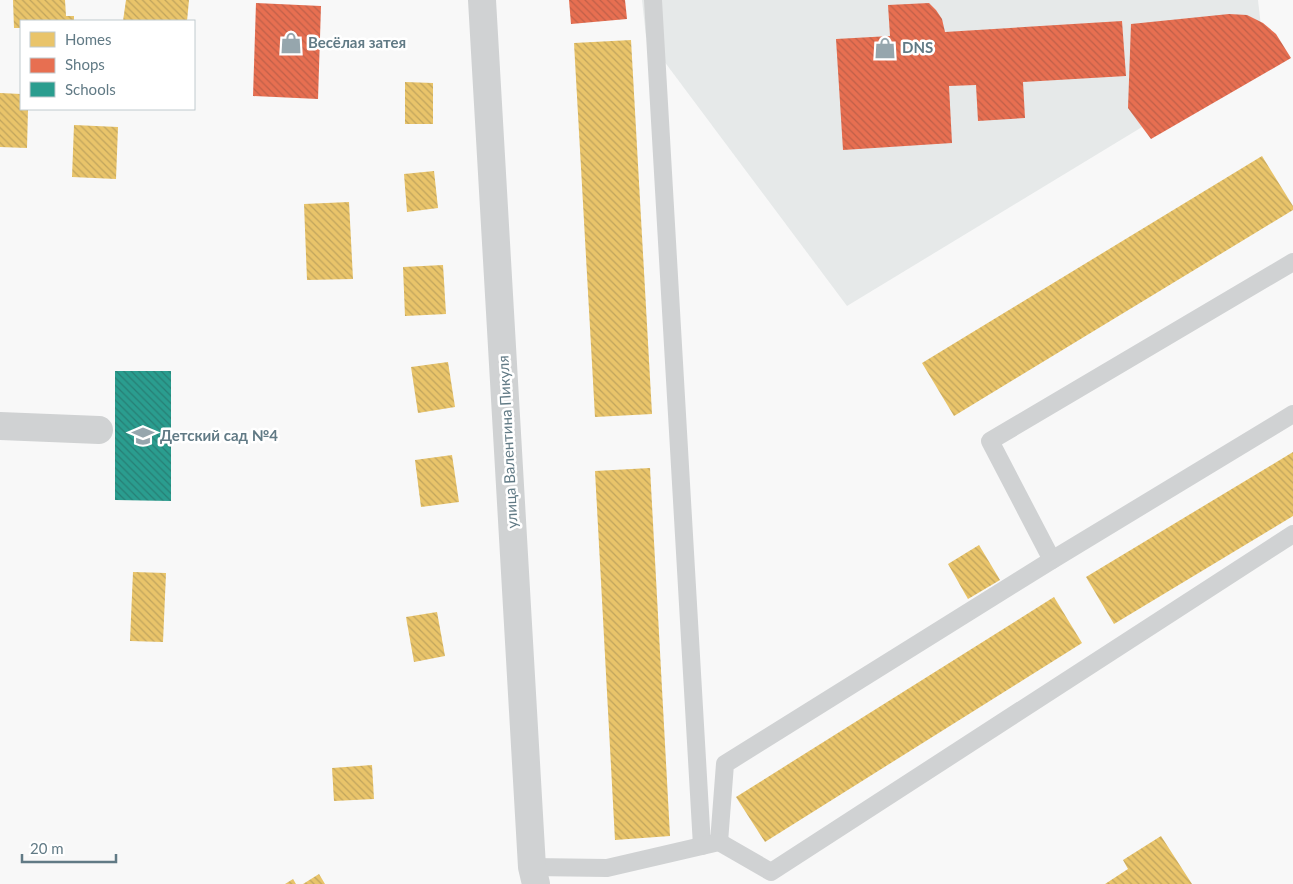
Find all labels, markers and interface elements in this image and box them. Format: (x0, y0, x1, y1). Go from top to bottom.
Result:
legend (20, 20, 195, 110)
text: Homes (65, 30, 111, 48)
shop icon: Весёлая затея (278, 30, 304, 56)
place label: Весёлая затея (308, 33, 406, 51)
shop icon: DNS (872, 35, 898, 61)
place label: DNS (902, 38, 933, 56)
text: Shops (65, 55, 105, 73)
text: Schools (65, 80, 116, 98)
street label: улица Валентина Пикуля (493, 355, 521, 529)
school or university icon: Детский сад №4 (130, 423, 156, 449)
place label: Детский сад №4 (160, 426, 278, 444)
scale bar (22, 832, 116, 864)
text: 20 m (30, 839, 64, 857)

